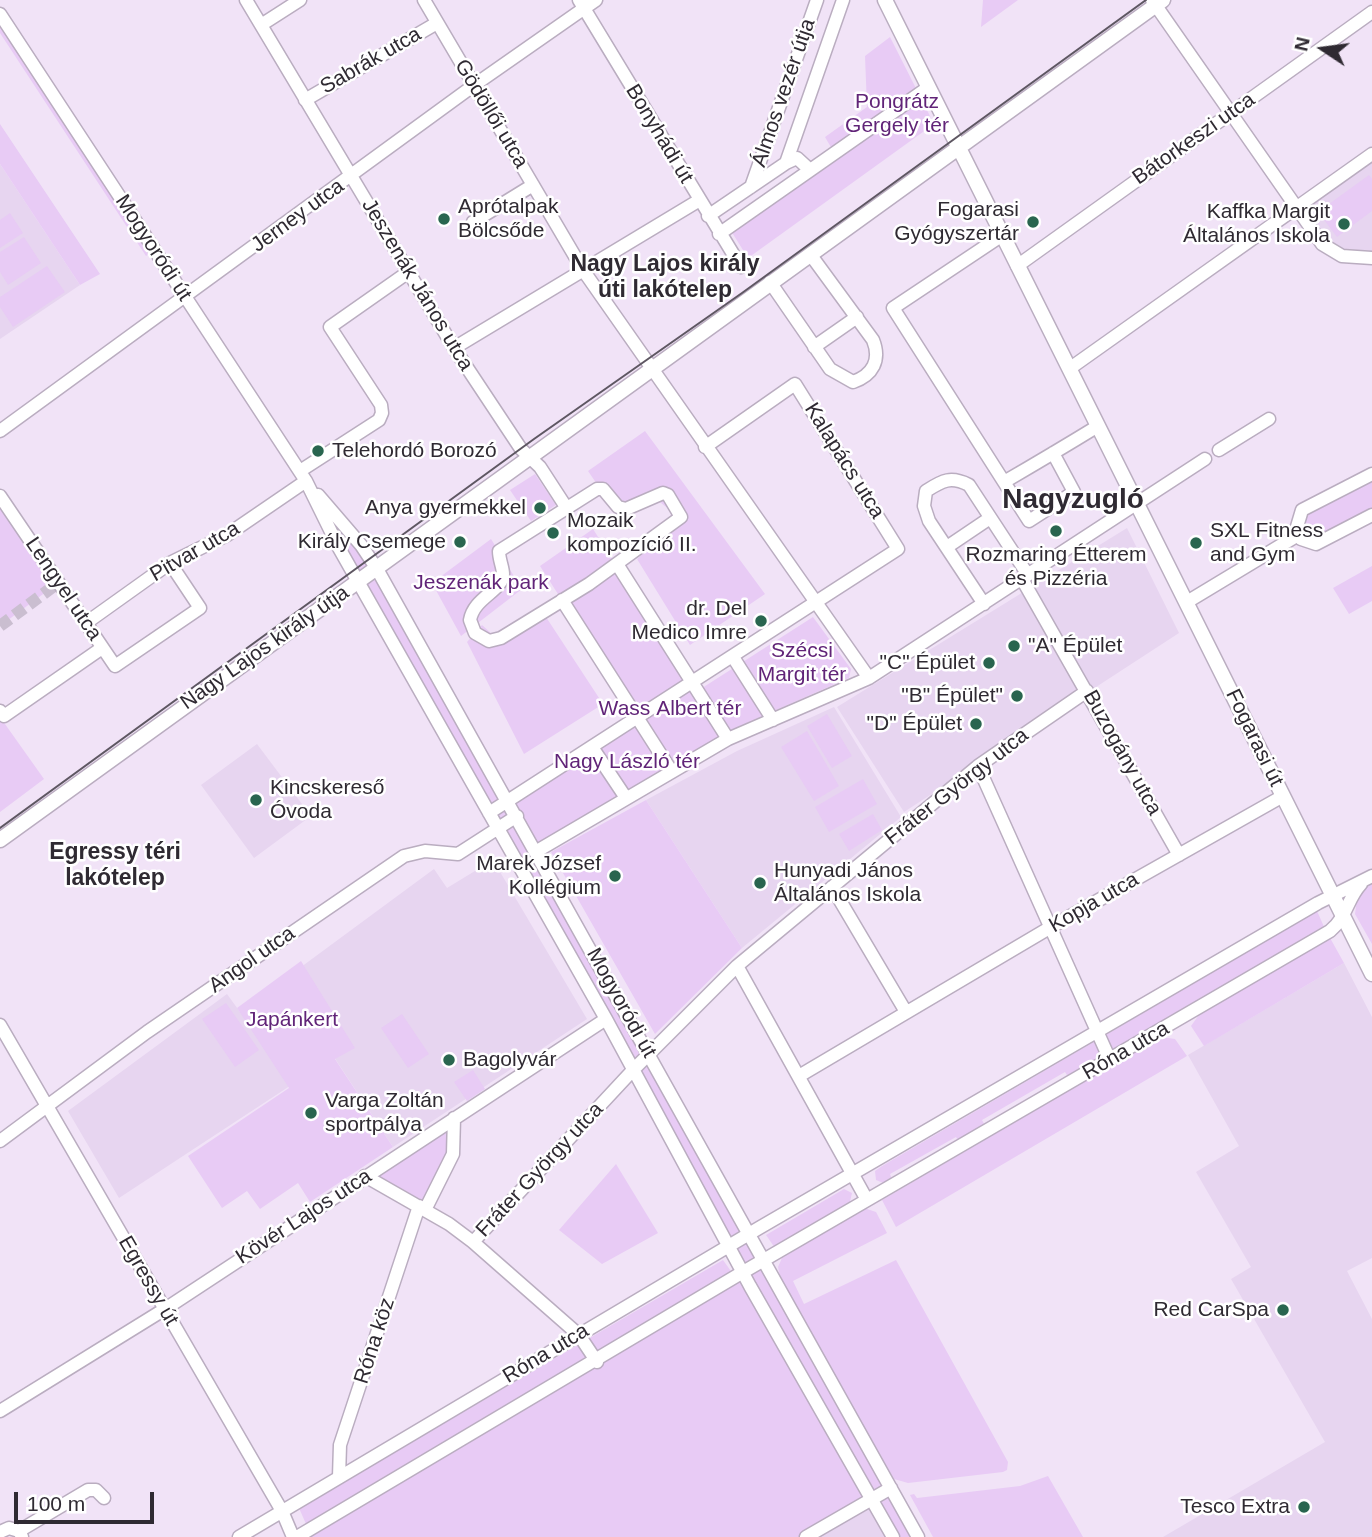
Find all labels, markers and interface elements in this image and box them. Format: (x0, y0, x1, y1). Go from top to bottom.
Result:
north arrow (1288, 14, 1358, 84)
street label: Álmos vezér útja (747, 16, 821, 170)
street label: Sabrák utca (316, 22, 426, 100)
text: N (1290, 35, 1314, 53)
street label: Gödöllői utca (449, 55, 533, 173)
street label: Bonyhádi út (620, 80, 698, 188)
street label: Bátorkeszi utca (1128, 88, 1260, 190)
park label: Pongrátz Gergely tér (845, 89, 949, 139)
street label: Jerney utca (247, 174, 349, 258)
street label: Mogyoródi út (109, 190, 197, 306)
street label: Jeszenák János utca (356, 194, 478, 376)
place label: Aprótalpak Bölcsőde (458, 194, 558, 244)
place label: Fogarasi Gyógyszertár (894, 197, 1019, 247)
place label: Kaffka Margit Általános Iskola (1183, 199, 1330, 249)
marker: Aprótalpak Bölcsőde (436, 211, 452, 227)
marker: Fogarasi Gyógyszertár (1025, 214, 1041, 230)
marker: Kaffka Margit Általános Iskola (1336, 216, 1352, 232)
district label: Nagy Lajos király úti lakótelep (570, 251, 760, 305)
street label: Kalapács utca (798, 398, 890, 524)
place label: Telehordó Borozó (332, 438, 497, 464)
marker: Telehordó Borozó (310, 443, 326, 459)
district label: Nagyzugló (1002, 483, 1144, 517)
place label: Anya gyermekkel (365, 495, 526, 521)
marker: Anya gyermekkel (532, 500, 548, 516)
place label: Mozaik kompozíció II. (567, 508, 697, 558)
street label: Pitvar utca (146, 516, 244, 588)
place label: SXL Fitness and Gym (1210, 518, 1323, 568)
marker: Rozmaring Étterem és Pizzéria (1048, 523, 1064, 539)
marker: Mozaik kompozíció II. (545, 525, 561, 541)
place label: Király Csemege (298, 529, 446, 555)
street label: Lengyel utca (19, 533, 107, 645)
marker: Király Csemege (452, 534, 468, 550)
marker: SXL Fitness and Gym (1188, 535, 1204, 551)
place label: Rozmaring Étterem és Pizzéria (966, 542, 1146, 592)
park label: Jeszenák park (413, 570, 549, 596)
street label: Nagy Lajos király útja (176, 580, 354, 716)
place label: dr. Del Medico Imre (631, 596, 747, 646)
marker: dr. Del Medico Imre (753, 613, 769, 629)
place label: "A" Épület (1028, 633, 1122, 659)
park label: Szécsi Margit tér (758, 638, 846, 688)
marker: "A" Épület (1006, 638, 1022, 654)
place label: "C" Épület (880, 650, 975, 676)
marker: "C" Épület (981, 655, 997, 671)
place label: "B" Épület" (901, 683, 1003, 709)
street label: Fogarasi út (1220, 685, 1288, 791)
street label: Buzogány utca (1077, 686, 1167, 820)
marker: "B" Épület" (1009, 688, 1025, 704)
park label: Wass Albert tér (599, 696, 741, 722)
place label: "D" Épület (867, 711, 962, 737)
marker: "D" Épület (968, 716, 984, 732)
street label: Fráter György utca (880, 723, 1034, 851)
park label: Nagy László tér (554, 749, 700, 775)
place label: Kincskereső Óvoda (270, 775, 384, 825)
marker: Kincskereső Óvoda (248, 792, 264, 808)
district label: Egressy téri lakótelep (49, 839, 181, 893)
place label: Marek József Kollégium (476, 851, 601, 901)
place label: Hunyadi János Általános Iskola (774, 858, 921, 908)
street label: Kopja utca (1045, 867, 1143, 939)
marker: Marek József Kollégium (607, 868, 623, 884)
marker: Hunyadi János Általános Iskola (752, 875, 768, 891)
street label: Angol utca (204, 921, 300, 999)
street label: Mogyoródi út (581, 944, 661, 1062)
park label: Japánkert (246, 1007, 338, 1033)
street label: Róna utca (1078, 1016, 1174, 1086)
place label: Bagolyvár (463, 1047, 556, 1073)
marker: Bagolyvár (441, 1052, 457, 1068)
place label: Varga Zoltán sportpálya (325, 1088, 444, 1138)
street label: Fráter György utca (471, 1097, 609, 1243)
marker: Varga Zoltán sportpálya (303, 1105, 319, 1121)
street label: Kövér Lajos utca (232, 1164, 376, 1270)
street label: Egressy út (112, 1232, 184, 1330)
street label: Róna köz (349, 1295, 401, 1387)
place label: Red CarSpa (1153, 1297, 1269, 1323)
marker: Red CarSpa (1275, 1302, 1291, 1318)
street label: Róna utca (498, 1319, 594, 1389)
scale bar (18, 1478, 158, 1522)
text: 100 m (27, 1492, 85, 1515)
place label: Tesco Extra (1180, 1494, 1290, 1520)
marker: Tesco Extra (1296, 1499, 1312, 1515)

